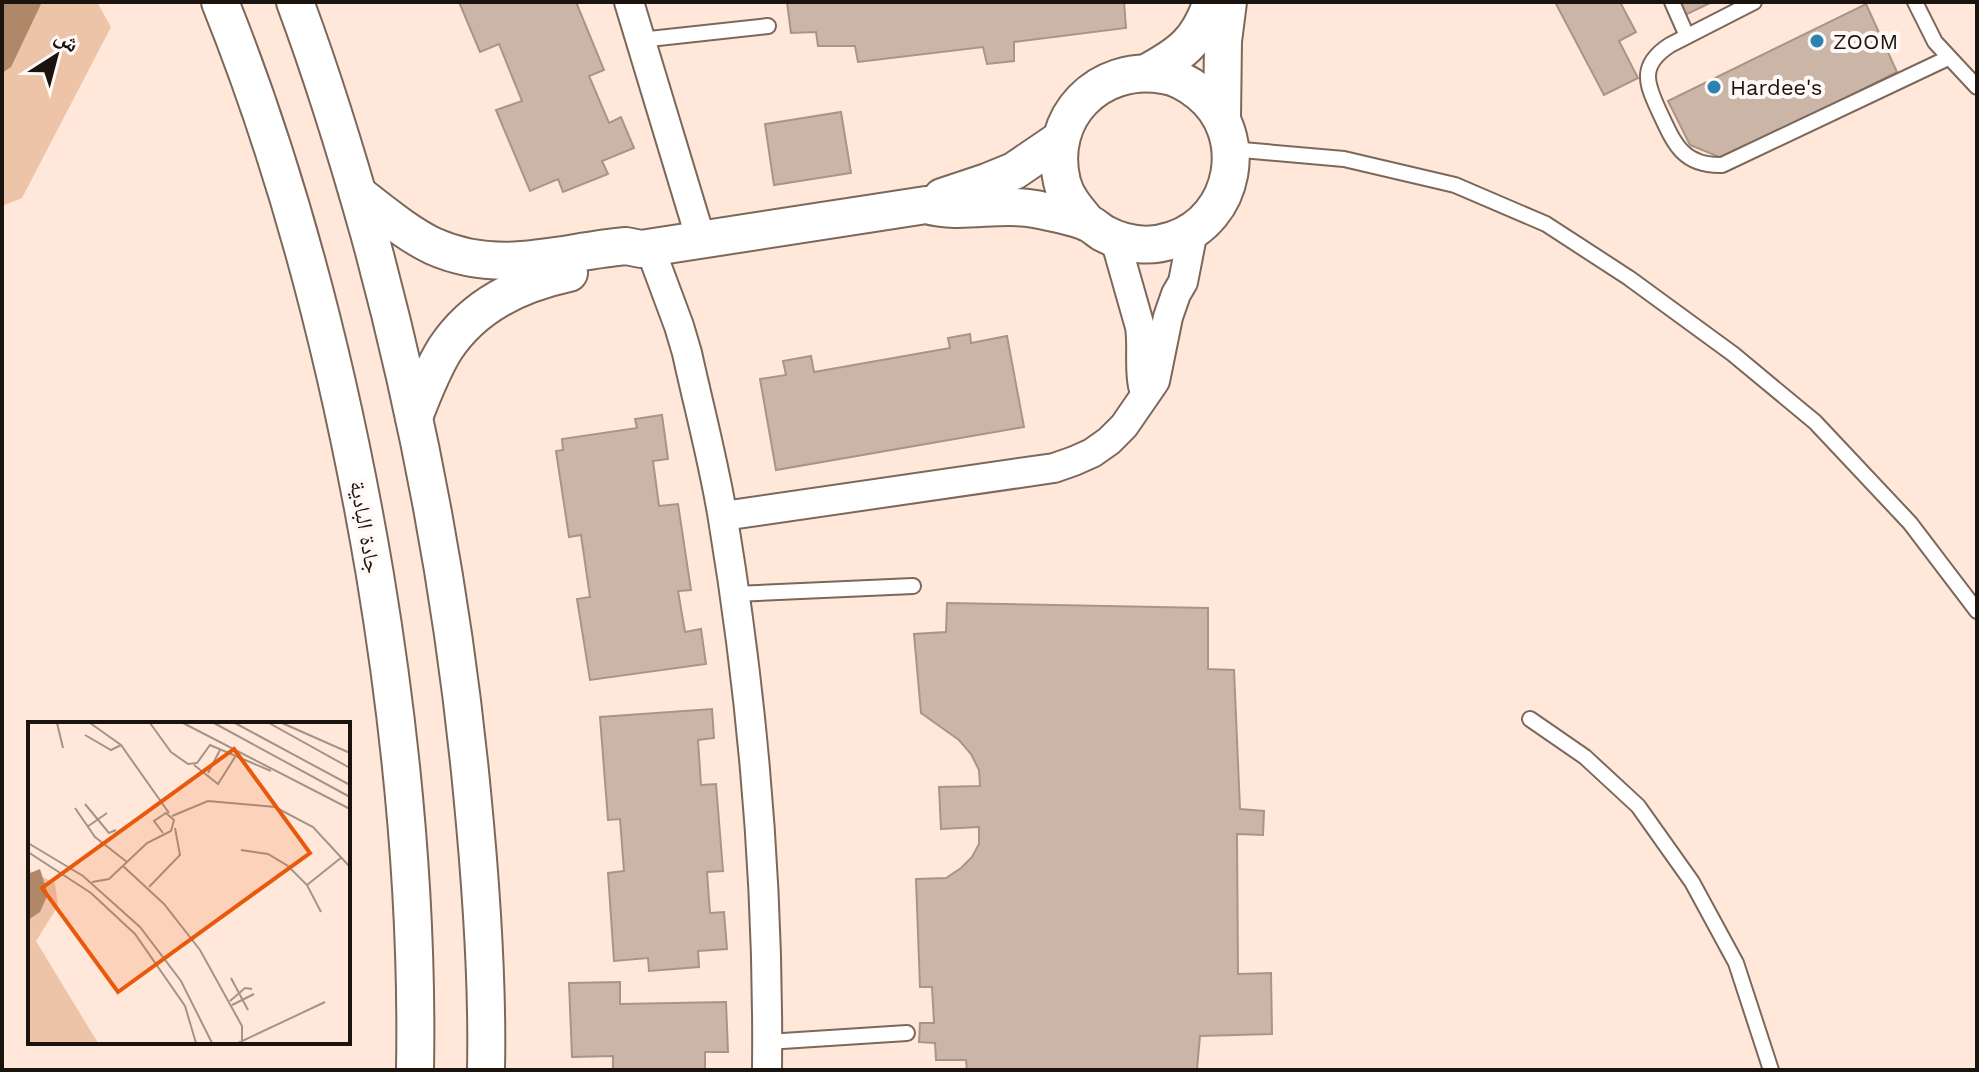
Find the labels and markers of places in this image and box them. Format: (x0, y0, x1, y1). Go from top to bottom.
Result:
place label: ZOOM (1833, 29, 1898, 54)
marker: ZOOM (1808, 32, 1826, 50)
place label: Hardee's (1730, 75, 1822, 100)
marker: Hardee's (1705, 78, 1723, 96)

